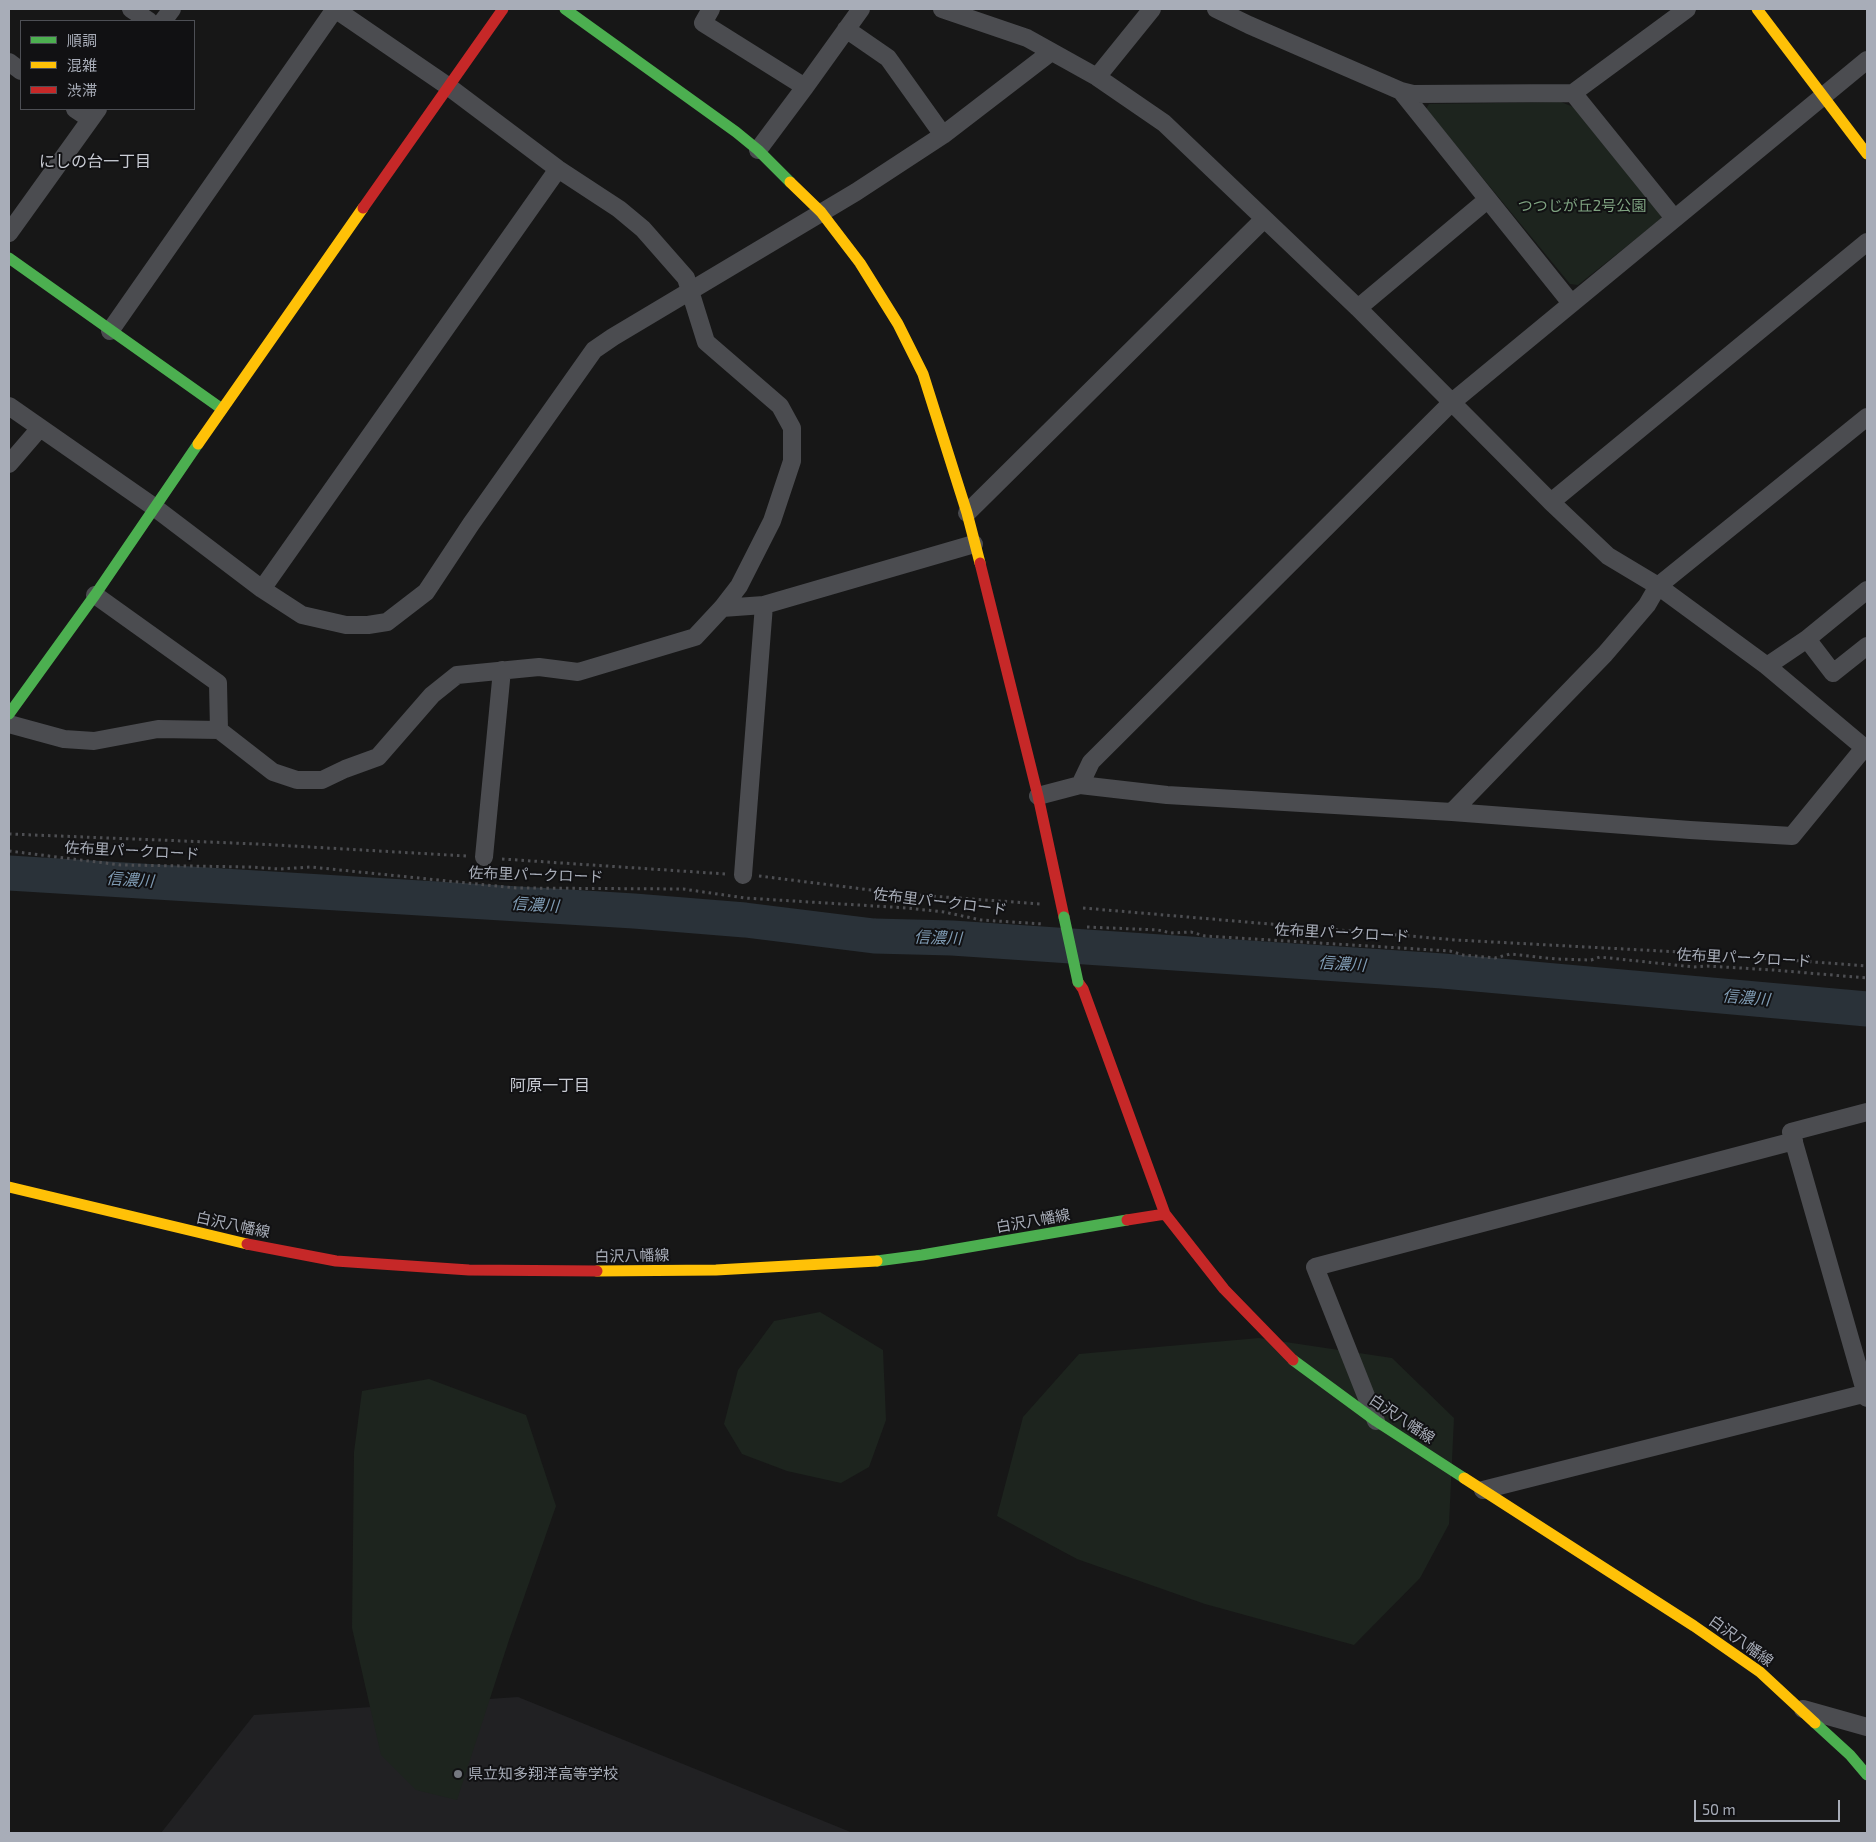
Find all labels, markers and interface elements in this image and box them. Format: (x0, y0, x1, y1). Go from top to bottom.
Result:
legend (20, 20, 195, 110)
text: 順調 (67, 31, 97, 49)
text: 混雑 (67, 56, 97, 74)
text: 渋滞 (67, 81, 97, 99)
district label: にしの台一丁目 (39, 152, 151, 172)
park label: つつじが丘2号公園 (1518, 197, 1646, 215)
street label: 佐布里パークロード (64, 838, 200, 864)
street label: 佐布里パークロード (468, 864, 604, 886)
water label: 信濃川 (105, 869, 155, 891)
street label: 佐布里パークロード (872, 885, 1008, 919)
water label: 信濃川 (510, 894, 560, 916)
street label: 佐布里パークロード (1274, 920, 1410, 946)
water label: 信濃川 (914, 928, 962, 948)
street label: 佐布里パークロード (1676, 945, 1812, 971)
water label: 信濃川 (1317, 953, 1367, 975)
water label: 信濃川 (1721, 986, 1771, 1010)
district label: 阿原一丁目 (510, 1076, 590, 1096)
street label: 白沢八幡線 (995, 1206, 1071, 1236)
street label: 白沢八幡線 (194, 1208, 272, 1242)
street label: 白沢八幡線 (594, 1246, 670, 1266)
street label: 白沢八幡線 (1366, 1391, 1438, 1447)
street label: 白沢八幡線 (1705, 1612, 1777, 1670)
place label: 県立知多翔洋高等学校 (468, 1765, 618, 1783)
marker: 県立知多翔洋高等学校 (452, 1768, 464, 1780)
scale bar (1696, 1790, 1842, 1822)
text: 50 m (1702, 1800, 1736, 1818)

